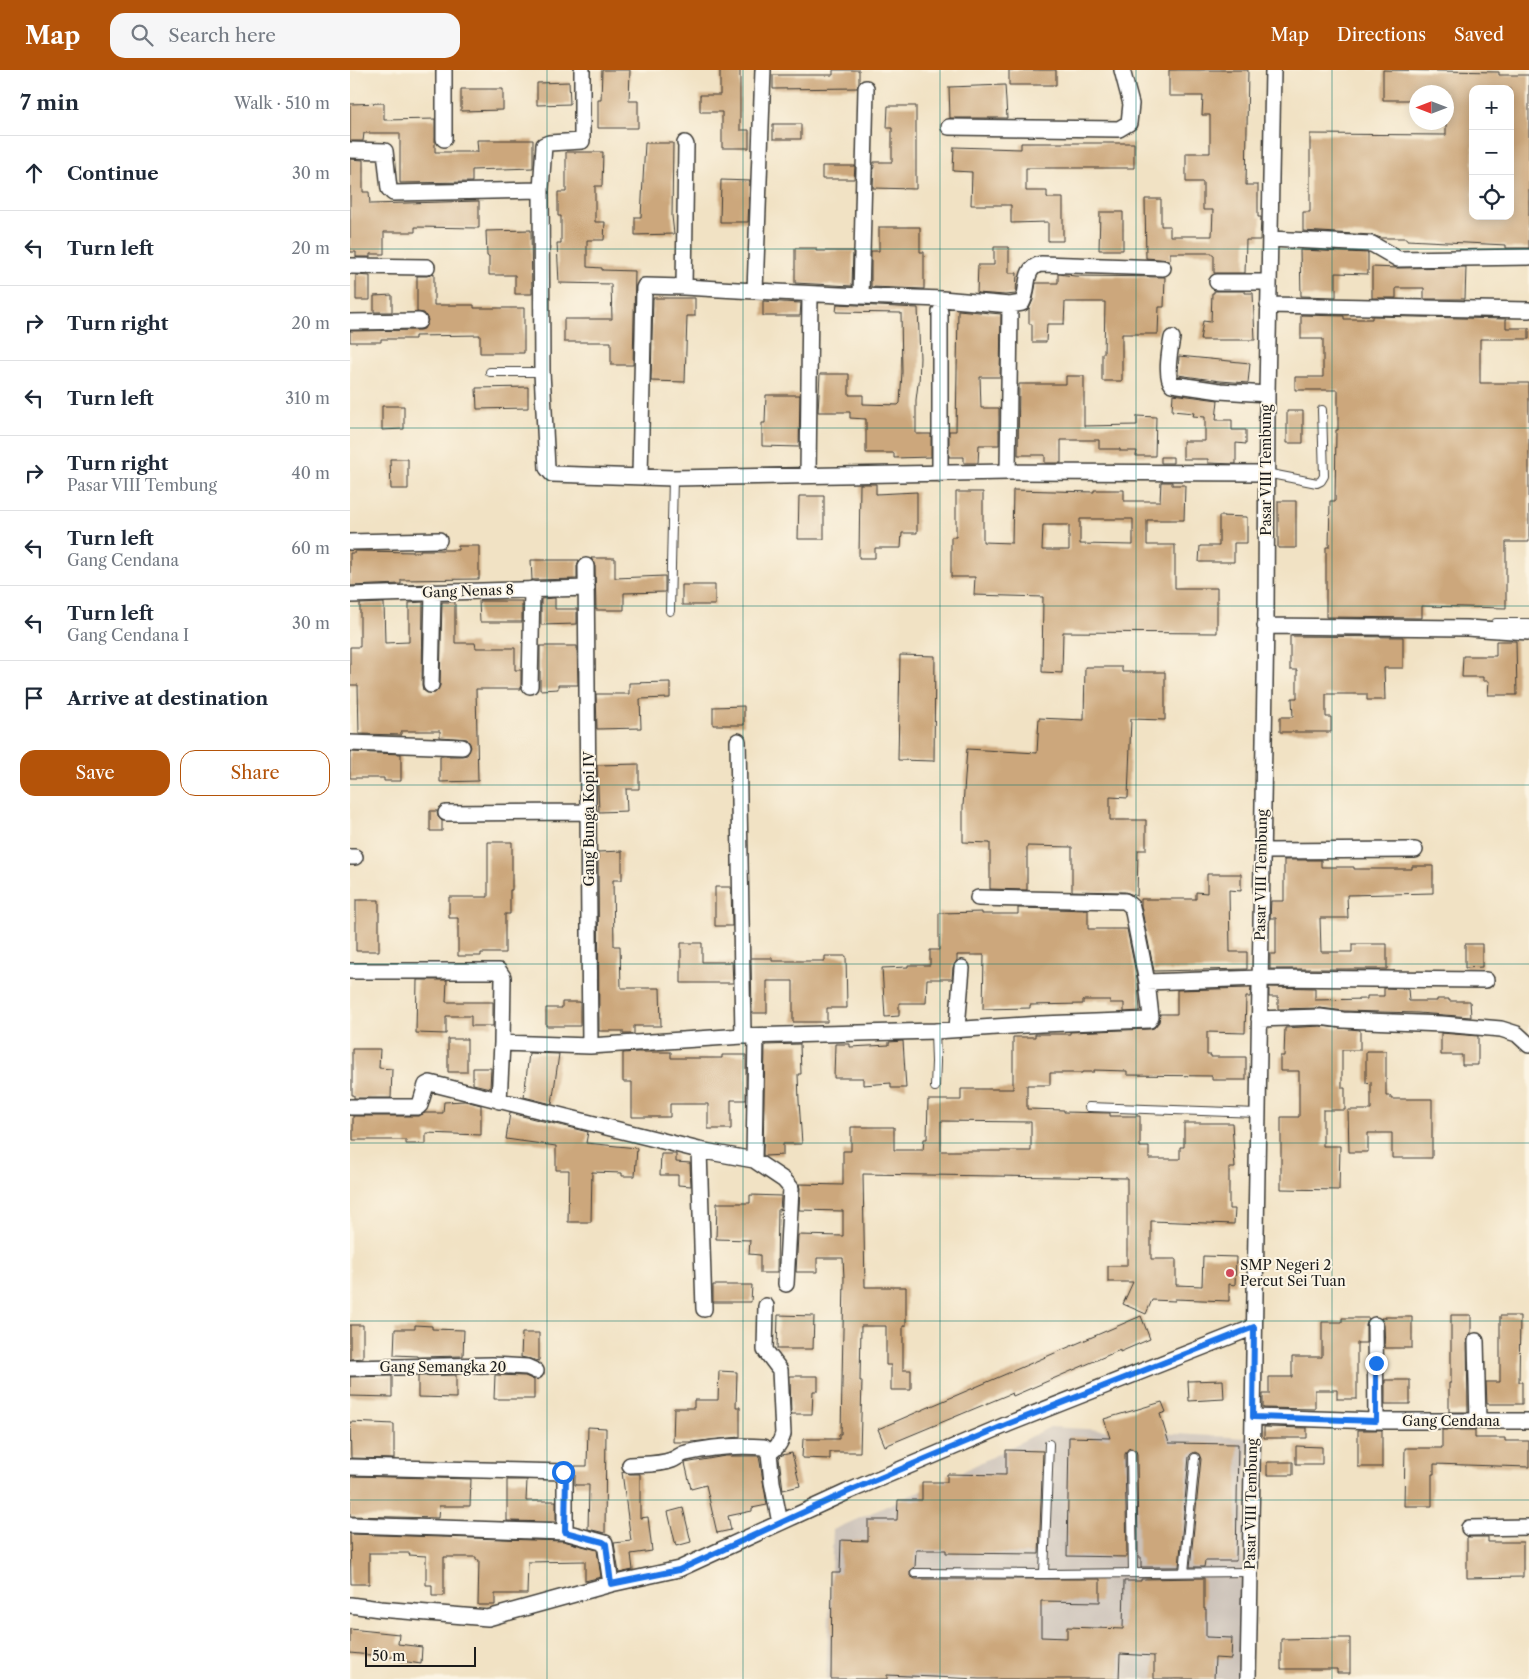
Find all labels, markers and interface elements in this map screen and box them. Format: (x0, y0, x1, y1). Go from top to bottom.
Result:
search box (110, 13, 460, 58)
text: Map (25, 21, 80, 50)
icon: search (128, 21, 156, 49)
text: Search here (168, 24, 276, 47)
text: Map (1270, 24, 1309, 46)
text: Directions (1337, 24, 1426, 46)
text: Saved (1454, 24, 1504, 46)
north arrow (1409, 85, 1454, 130)
map controls (1469, 85, 1514, 220)
button: + (1469, 85, 1514, 130)
text: 7 min (20, 90, 79, 115)
text: Walk · 510 m (234, 93, 330, 113)
button: − (1469, 130, 1514, 175)
icon: ahead (20, 159, 48, 187)
text: Continue (67, 162, 159, 185)
text: 30 m (292, 163, 330, 183)
button: locate (1469, 175, 1514, 220)
icon: left (20, 234, 48, 262)
text: Turn left (67, 237, 154, 260)
text: 20 m (291, 238, 330, 258)
icon: right (20, 309, 48, 337)
text: Turn right (67, 312, 168, 335)
text: 20 m (291, 313, 330, 333)
icon: left (20, 384, 48, 412)
text: Turn left (67, 387, 154, 410)
text: 310 m (285, 388, 330, 408)
street label: Pasar VIII Tembung (1257, 404, 1275, 536)
text: Turn right (67, 452, 168, 475)
icon: right (20, 459, 48, 487)
text: 40 m (291, 463, 330, 483)
text: Pasar VIII Tembung (67, 475, 217, 495)
text: Turn left (67, 527, 154, 550)
icon: left (20, 534, 48, 562)
text: 60 m (291, 538, 330, 558)
text: Gang Cendana (67, 550, 179, 570)
street label: Gang Nenas 8 (422, 580, 514, 602)
text: Turn left (67, 602, 154, 625)
icon: left (20, 609, 48, 637)
text: 30 m (292, 613, 330, 633)
text: Gang Cendana I (67, 625, 189, 645)
icon: arrive (20, 684, 48, 712)
text: Arrive at destination (67, 687, 268, 710)
button: Save (20, 750, 170, 796)
button: Share (180, 750, 330, 796)
street label: Gang Bunga Kopi IV (580, 751, 598, 886)
street label: Pasar VIII Tembung (1251, 809, 1271, 941)
place label: SMP Negeri 2 Percut Sei Tuan (1240, 1256, 1346, 1290)
marker: SMP Negeri 2 Percut Sei Tuan (1224, 1267, 1236, 1279)
route end (1365, 1352, 1388, 1375)
street label: Gang Semangka 20 (379, 1358, 507, 1376)
street label: Gang Cendana (1402, 1412, 1501, 1430)
street label: Pasar VIII Tembung (1241, 1438, 1261, 1570)
route start (552, 1461, 575, 1484)
scale bar (365, 1644, 476, 1667)
text: 50 m (372, 1647, 405, 1665)

